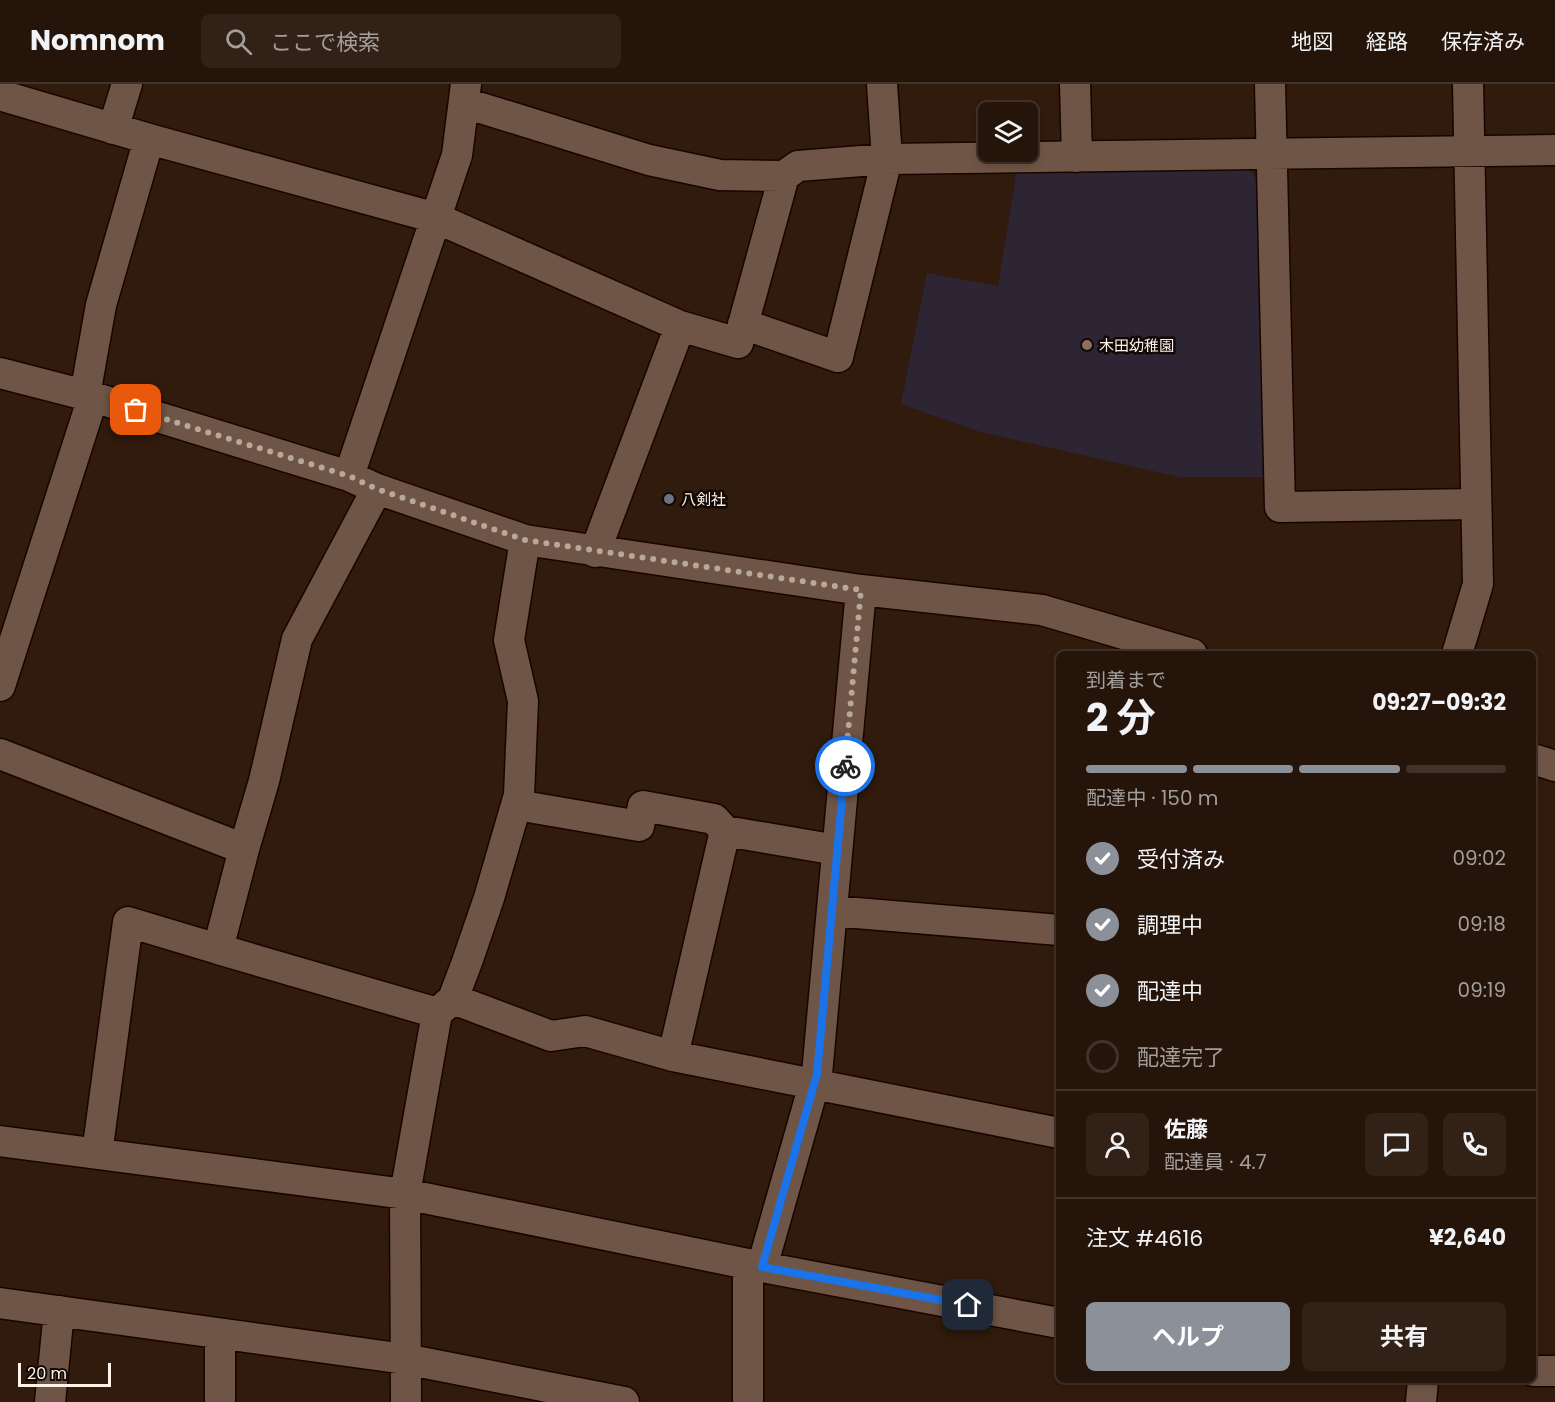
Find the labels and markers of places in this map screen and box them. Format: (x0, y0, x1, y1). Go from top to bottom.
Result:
place label: 木田幼稚園 (1099, 335, 1174, 356)
marker: 木田幼稚園 (1080, 338, 1094, 352)
pin (110, 384, 161, 435)
place label: 八剣社 (681, 489, 726, 510)
marker: 八剣社 (662, 492, 676, 506)
pin (942, 1279, 993, 1330)

